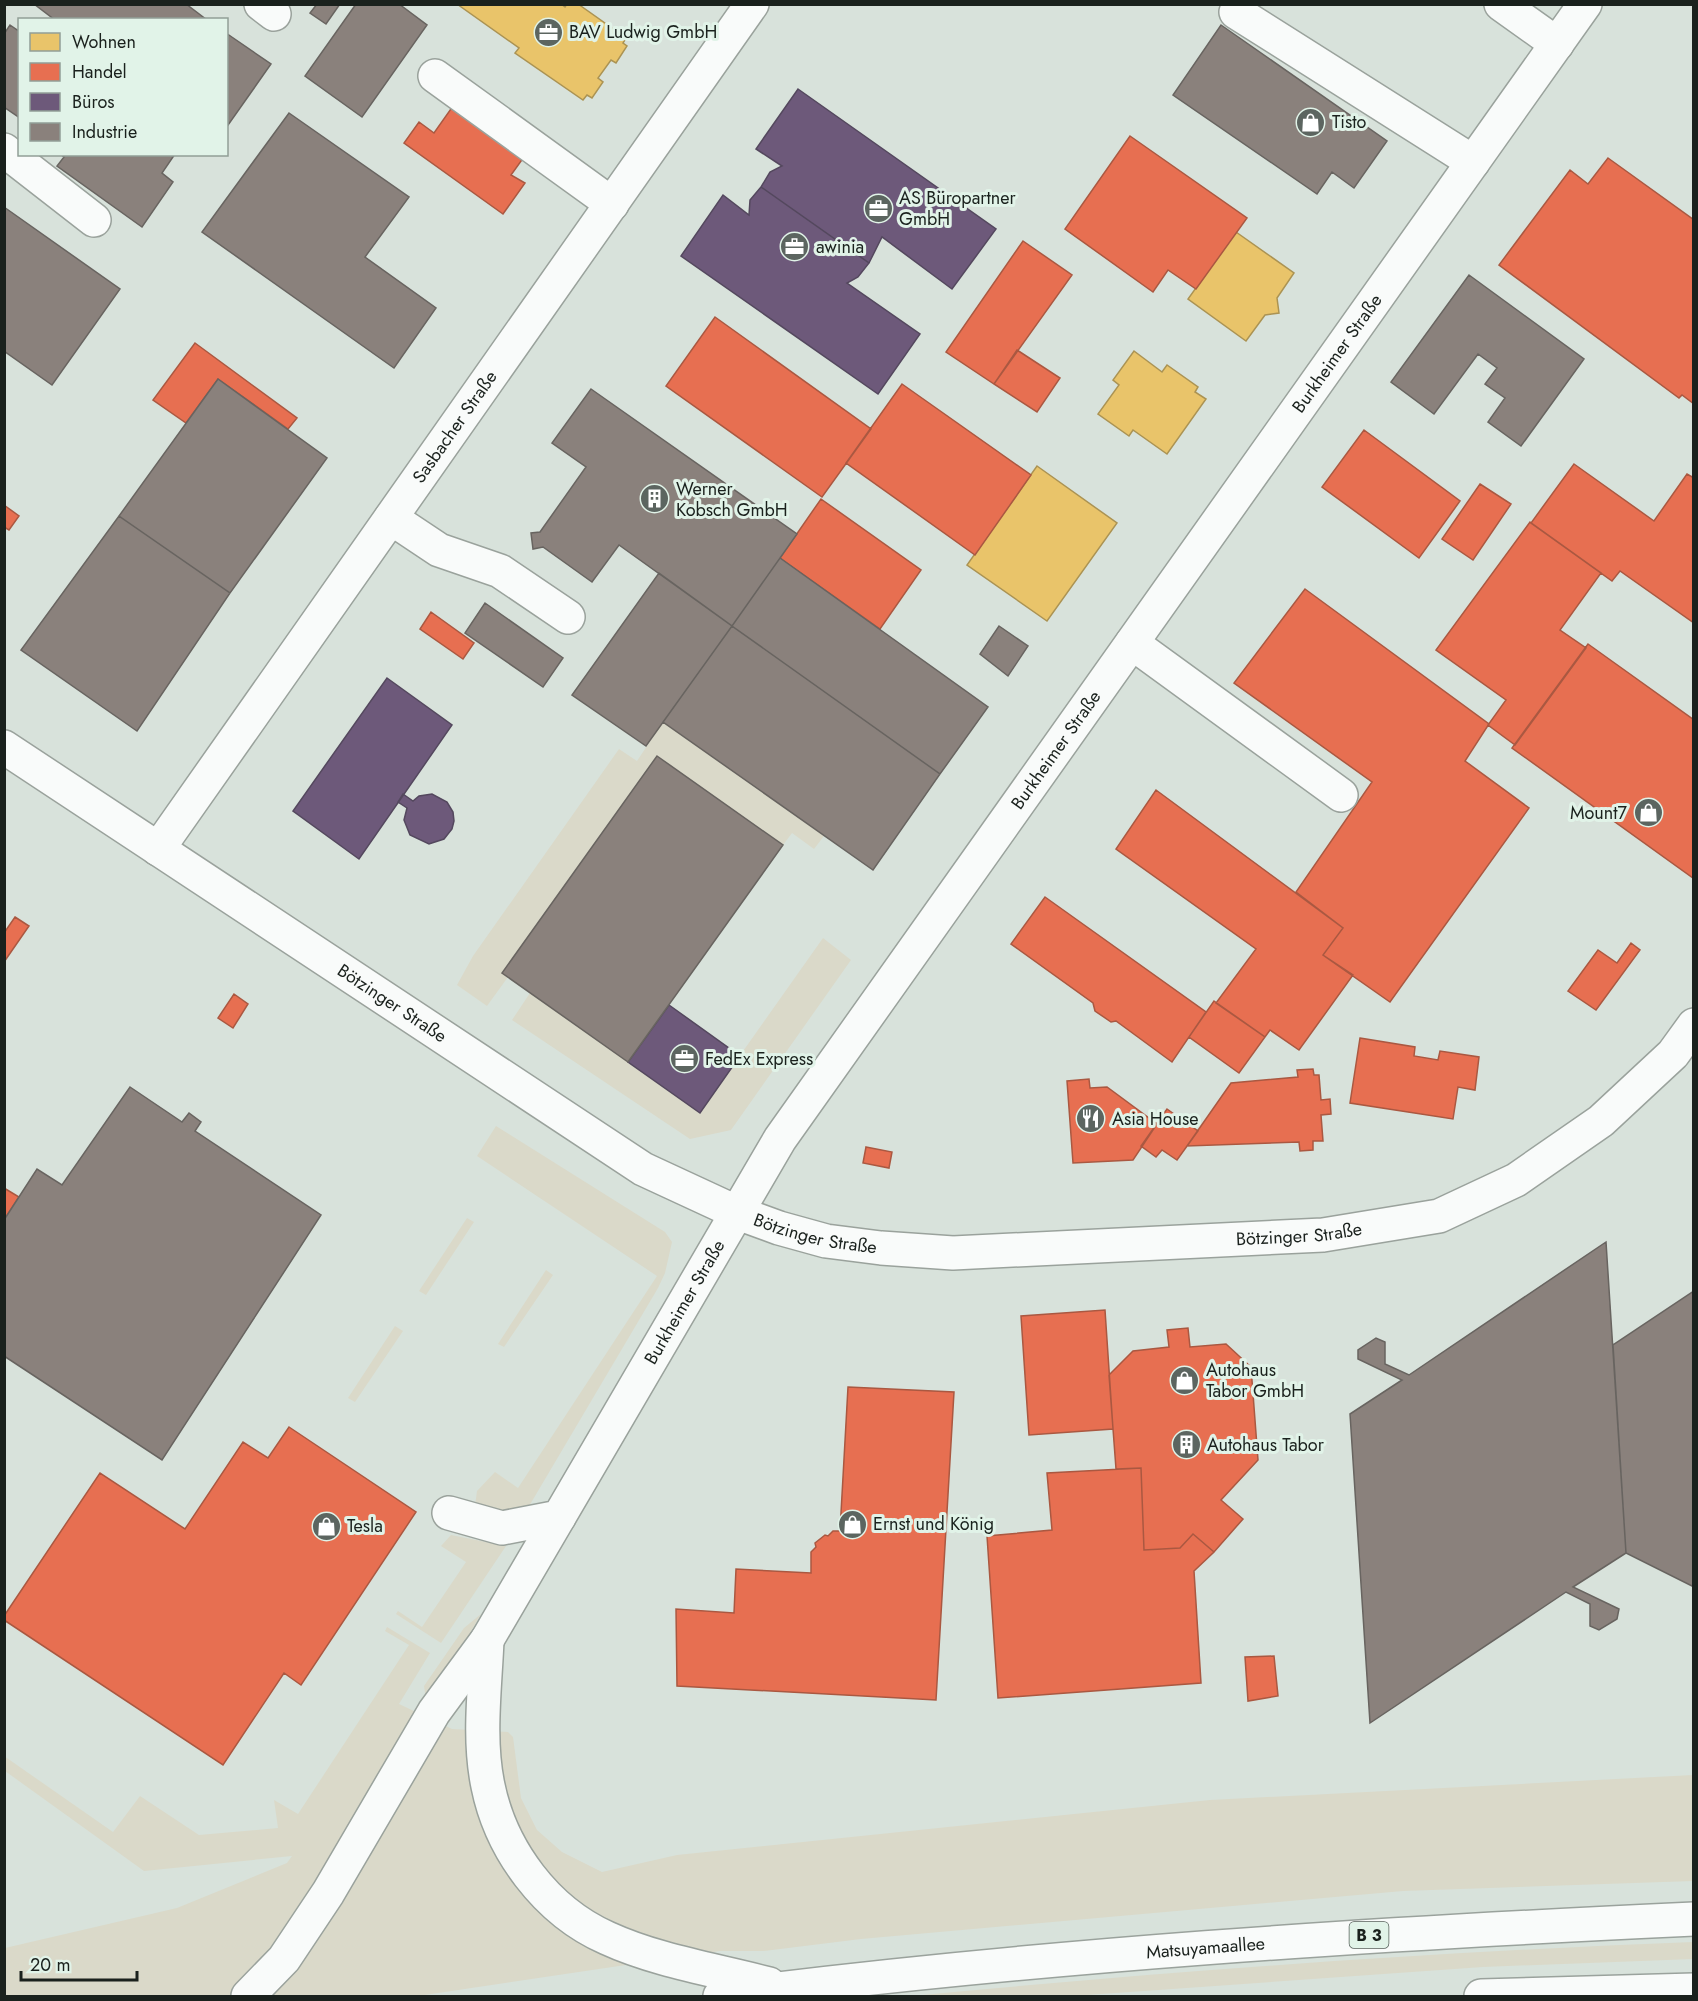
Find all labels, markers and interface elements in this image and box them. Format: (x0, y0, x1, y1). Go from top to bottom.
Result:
office icon: BAV Ludwig GmbH (532, 16, 564, 48)
legend (18, 18, 228, 156)
place label: BAV Ludwig GmbH (569, 19, 717, 45)
text: Wohnen (72, 29, 136, 55)
text: Handel (72, 59, 127, 85)
text: Büros (72, 89, 114, 115)
shop icon: Tisto (1295, 106, 1327, 138)
place label: Tisto (1332, 109, 1367, 135)
text: Industrie (72, 119, 137, 145)
place label: AS Büropartner GmbH (899, 185, 1017, 232)
office icon: AS Büropartner GmbH (862, 192, 894, 224)
office icon: awinia (779, 231, 811, 263)
place label: awinia (816, 234, 864, 260)
street label: Burkheimer Straße (1286, 289, 1388, 418)
street label: Sasbacher Straße (406, 365, 503, 488)
place label: Werner Kobsch GmbH (676, 476, 788, 523)
building icon: Werner Kobsch GmbH (639, 483, 671, 515)
street label: Burkheimer Straße (1005, 685, 1107, 815)
shop icon: Mount7 (1632, 797, 1664, 829)
place label: Mount7 (1570, 800, 1628, 826)
street label: Bötzinger Straße (332, 958, 452, 1049)
office icon: FedEx Express (668, 1043, 700, 1075)
place label: FedEx Express (705, 1046, 813, 1072)
restaurant icon: Asia House (1075, 1103, 1107, 1135)
place label: Asia House (1112, 1106, 1199, 1132)
street label: Bötzinger Straße (750, 1207, 878, 1260)
street label: Bötzinger Straße (1235, 1216, 1364, 1252)
street label: Burkheimer Straße (638, 1235, 731, 1369)
place label: Autohaus Tabor GmbH (1206, 1357, 1304, 1404)
shop icon: Autohaus Tabor GmbH (1169, 1364, 1201, 1396)
building icon: Autohaus Tabor (1170, 1429, 1202, 1461)
place label: Autohaus Tabor (1207, 1432, 1325, 1458)
shop icon: Ernst und König (836, 1508, 868, 1540)
shop icon: Tesla (310, 1510, 342, 1542)
place label: Ernst und König (873, 1511, 994, 1537)
place label: Tesla (347, 1513, 383, 1539)
road number: B 3 (1350, 1922, 1388, 1948)
street label: Matsuyamaallee (1145, 1930, 1266, 1965)
scale bar (21, 1944, 136, 1982)
text: 20 m (30, 1952, 70, 1978)

